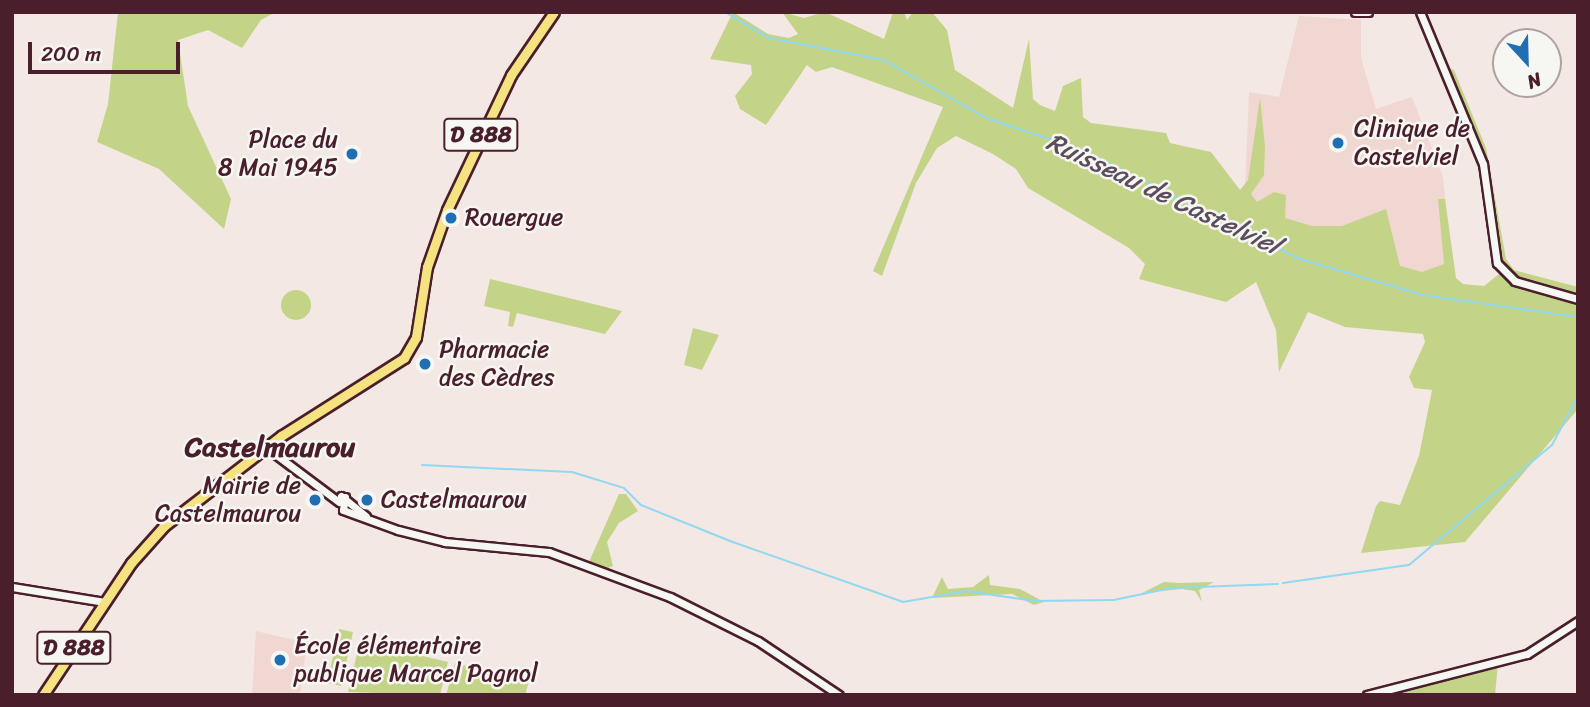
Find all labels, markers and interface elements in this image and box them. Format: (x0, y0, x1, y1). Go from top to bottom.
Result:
scale bar (32, 28, 184, 72)
north arrow (1492, 28, 1562, 98)
text: 200 m (41, 35, 101, 73)
text: N (1522, 63, 1547, 99)
place label: Clinique de Castelviel (1354, 115, 1470, 171)
road number: D 888 (442, 116, 520, 154)
place label: Place du 8 Mai 1945 (218, 126, 338, 182)
water label: Ruisseau de Castelviel (1041, 126, 1285, 262)
marker: Clinique de Castelviel (1328, 133, 1348, 153)
marker: Place du 8 Mai 1945 (344, 146, 360, 162)
place label: Rouergue (465, 204, 563, 232)
marker: Rouergue (443, 210, 459, 226)
place label: Pharmacie des Cèdres (439, 336, 553, 392)
marker: Pharmacie des Cèdres (417, 356, 433, 372)
district label: Castelmaurou (185, 430, 355, 464)
place label: Mairie de Castelmaurou (155, 472, 301, 528)
place label: Castelmaurou (381, 486, 527, 514)
marker: Mairie de Castelmaurou (307, 492, 323, 508)
marker: Castelmaurou (359, 492, 375, 508)
road number: D 888 (36, 628, 112, 668)
place label: École élémentaire publique Marcel Pagnol (294, 632, 539, 688)
marker: École élémentaire publique Marcel Pagnol (272, 652, 288, 668)

